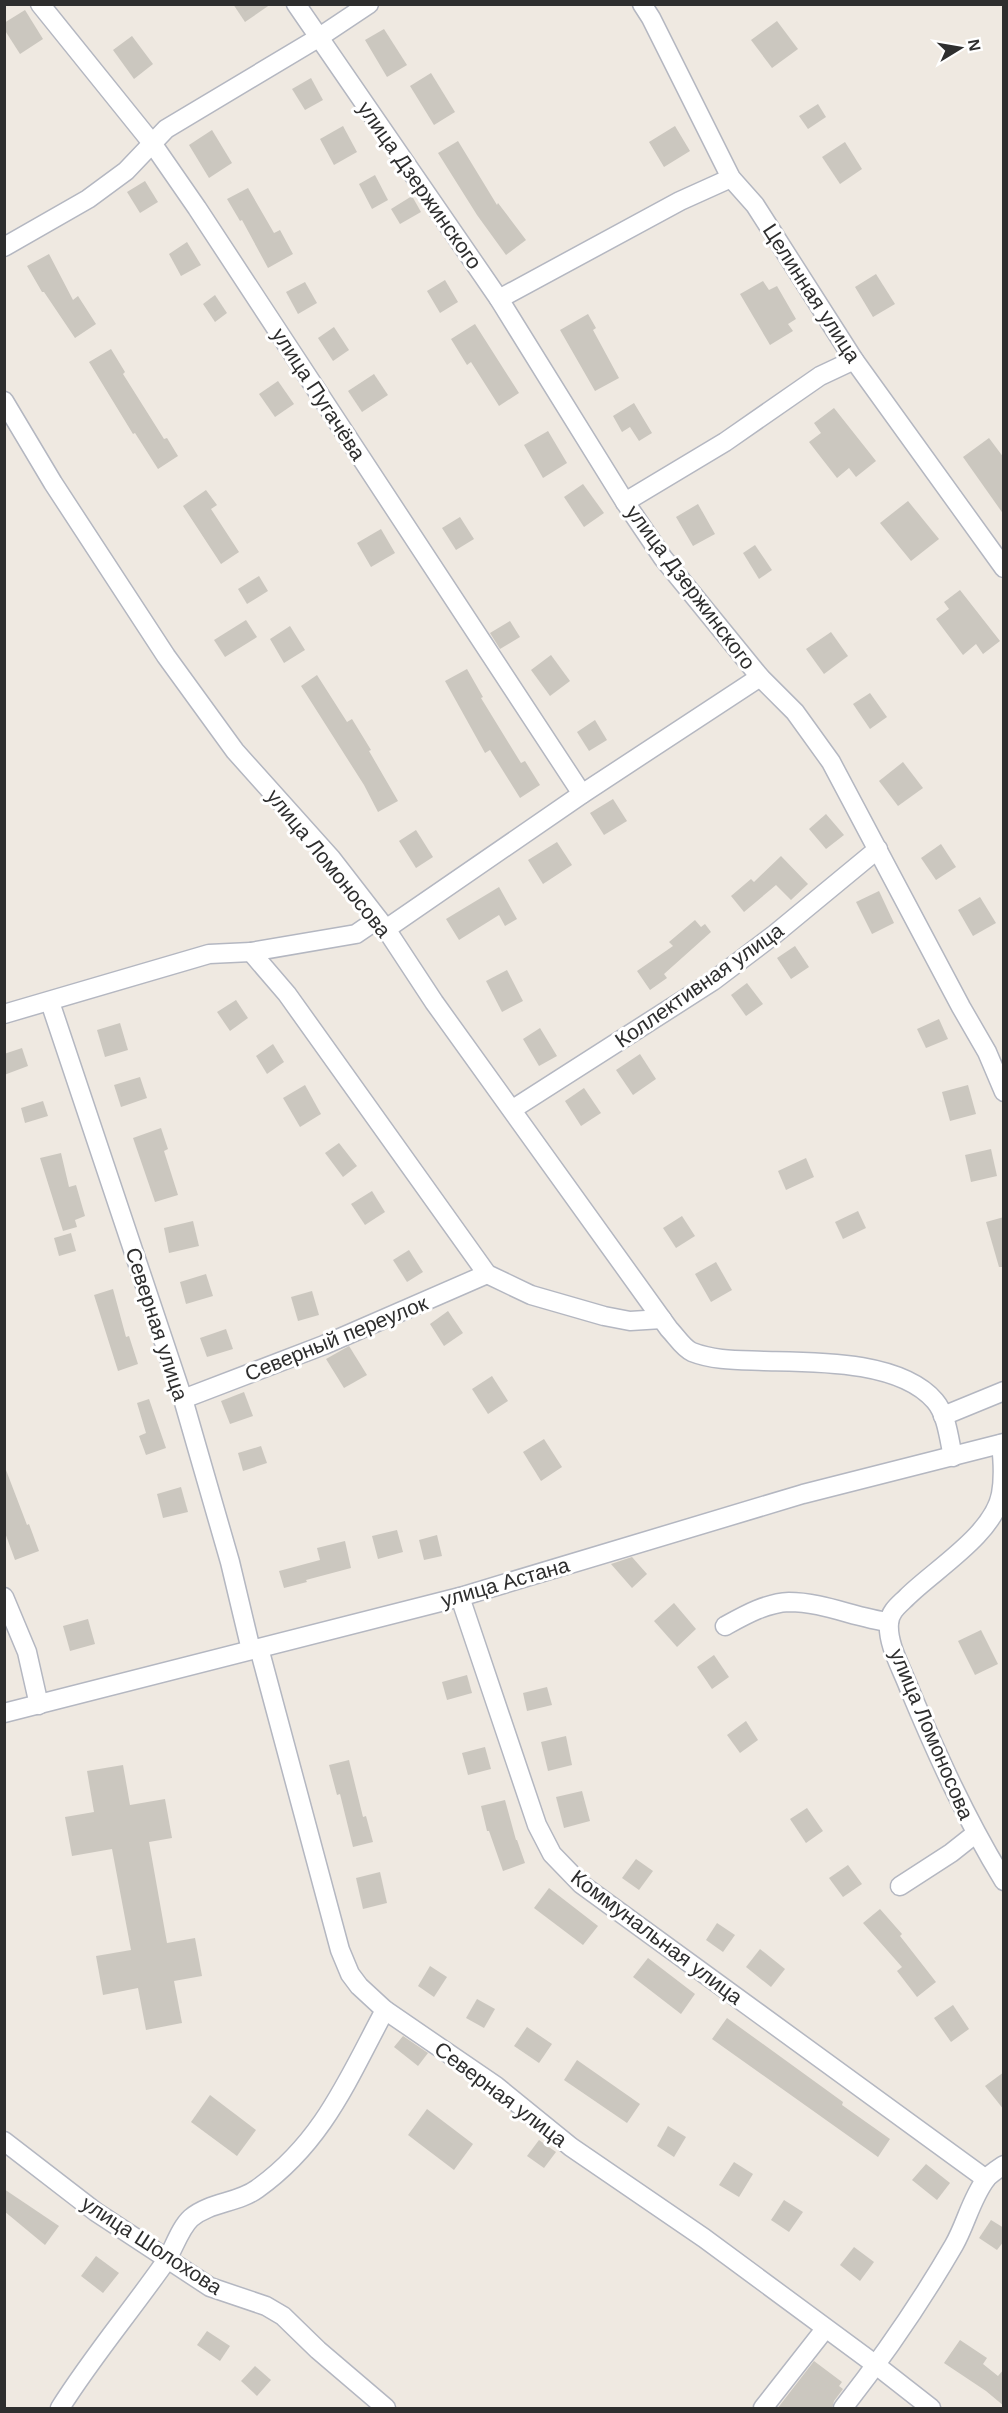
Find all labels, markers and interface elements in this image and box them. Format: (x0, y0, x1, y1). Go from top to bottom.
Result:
north arrow (930, 18, 990, 78)
text: N (965, 38, 984, 53)
street label: улица Дзержинского (353, 97, 487, 273)
street label: Целинная улица (759, 220, 865, 367)
street label: улица Пугачёва (268, 324, 370, 465)
street label: улица Дзержинского (622, 501, 760, 673)
street label: улица Ломоносова (262, 784, 396, 942)
street label: Коллективная улица (611, 918, 788, 1052)
street label: Северная улица (121, 1245, 193, 1404)
street label: Северный переулок (241, 1291, 431, 1385)
street label: улица Астана (438, 1553, 572, 1611)
street label: улица Ломоносова (886, 1645, 979, 1823)
street label: Коммунальная улица (567, 1865, 747, 2009)
street label: Северная улица (430, 2037, 572, 2151)
street label: улица Шолохова (78, 2191, 227, 2299)

